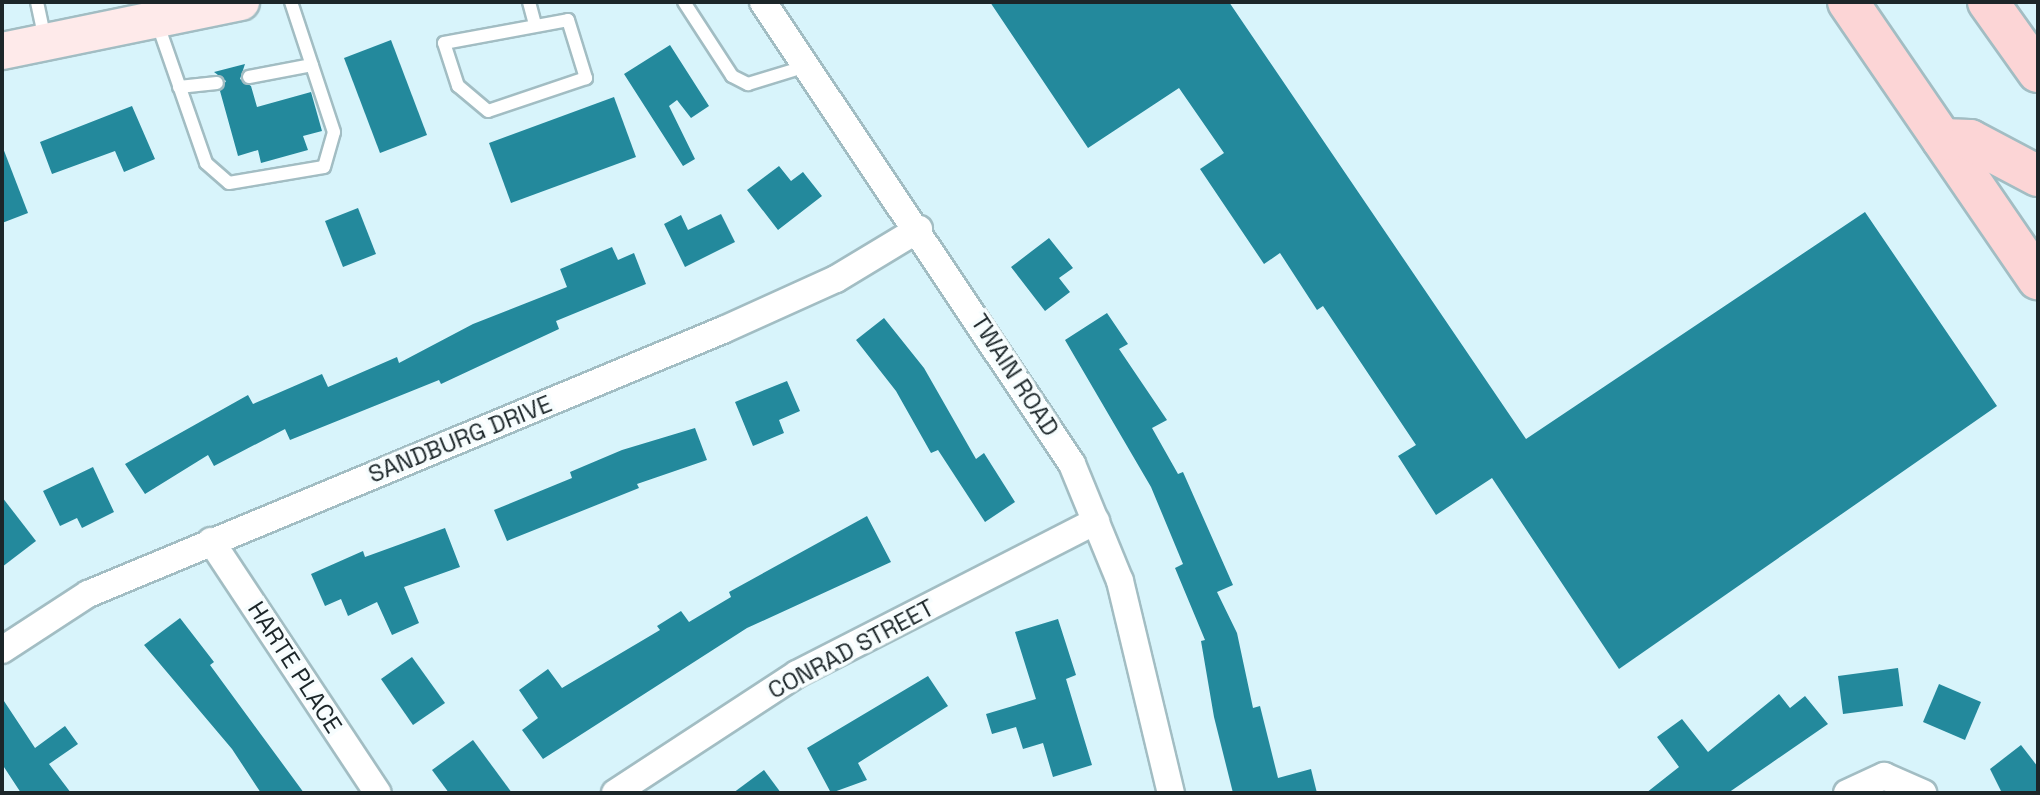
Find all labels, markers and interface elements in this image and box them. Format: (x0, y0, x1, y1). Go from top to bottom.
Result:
street label: TWAIN ROAD (965, 309, 1065, 441)
street label: SANDBURG DRIVE (364, 389, 556, 489)
street label: CONRAD STREET (763, 593, 939, 705)
street label: HARTE PLACE (242, 596, 348, 738)

